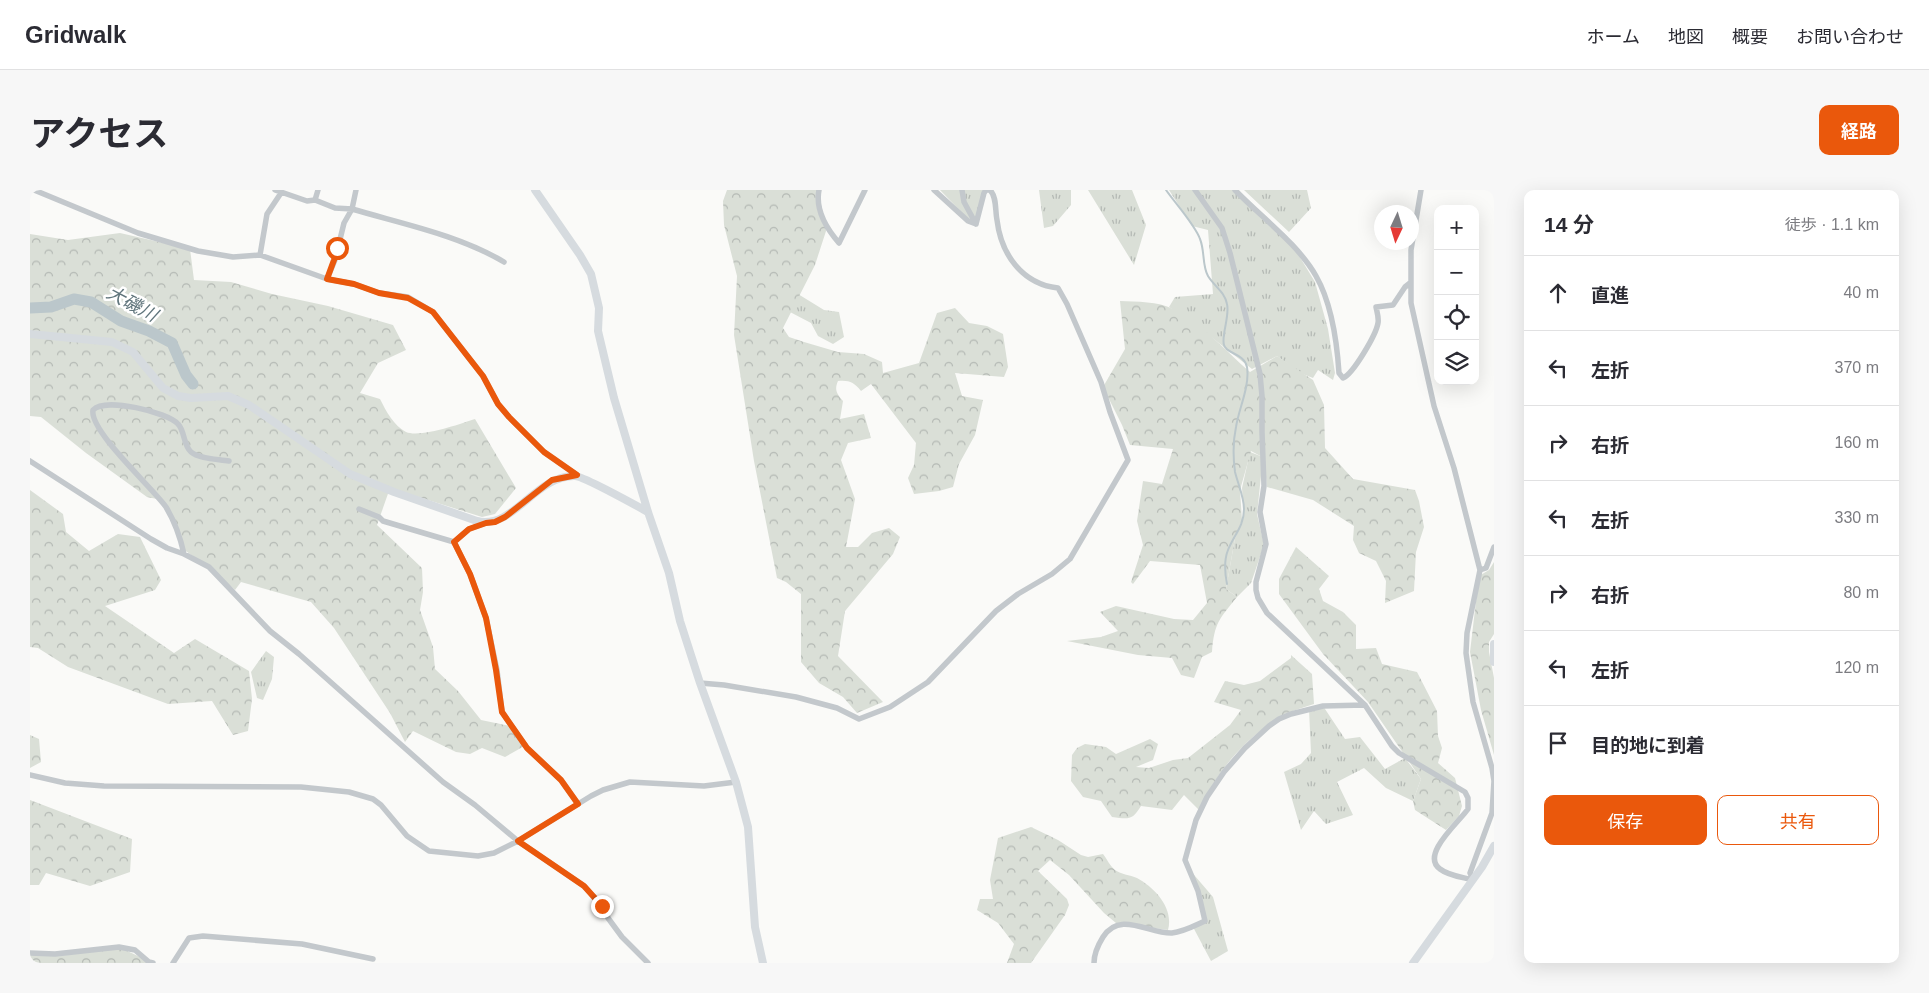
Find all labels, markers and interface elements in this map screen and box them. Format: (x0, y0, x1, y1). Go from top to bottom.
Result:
text: Gridwalk (25, 21, 126, 48)
text: ホーム (1587, 27, 1640, 47)
text: 地図 (1668, 27, 1704, 47)
text: 概要 (1732, 27, 1768, 47)
text: お問い合わせ (1796, 27, 1904, 47)
button: 経路 (1819, 105, 1899, 155)
text: アクセス (30, 114, 168, 153)
north arrow (1374, 205, 1419, 250)
map controls (1434, 205, 1479, 385)
button: + (1434, 205, 1479, 250)
text: 14 分 (1544, 213, 1594, 236)
text: 徒歩 · 1.1 km (1785, 216, 1879, 233)
route start (326, 237, 349, 260)
button: − (1434, 250, 1479, 295)
icon: ahead (1544, 279, 1572, 307)
water label: 大磯川 (103, 282, 162, 326)
text: 40 m (1843, 284, 1879, 301)
text: 直進 (1591, 285, 1629, 306)
button: locate (1434, 295, 1479, 340)
button: layers (1434, 340, 1479, 385)
icon: left (1544, 354, 1572, 382)
text: 370 m (1835, 359, 1879, 376)
text: 左折 (1591, 360, 1629, 381)
icon: right (1544, 429, 1572, 457)
text: 160 m (1835, 434, 1879, 451)
text: 右折 (1591, 435, 1629, 456)
icon: left (1544, 504, 1572, 532)
text: 330 m (1835, 509, 1879, 526)
text: 左折 (1591, 510, 1629, 531)
icon: right (1544, 579, 1572, 607)
text: 80 m (1843, 584, 1879, 601)
text: 右折 (1591, 585, 1629, 606)
icon: left (1544, 654, 1572, 682)
text: 120 m (1835, 659, 1879, 676)
text: 左折 (1591, 660, 1629, 681)
icon: arrive (1544, 729, 1572, 757)
text: 目的地に到着 (1591, 735, 1705, 756)
button: 保存 (1544, 795, 1707, 845)
button: 共有 (1717, 795, 1879, 845)
route end (591, 895, 614, 918)

